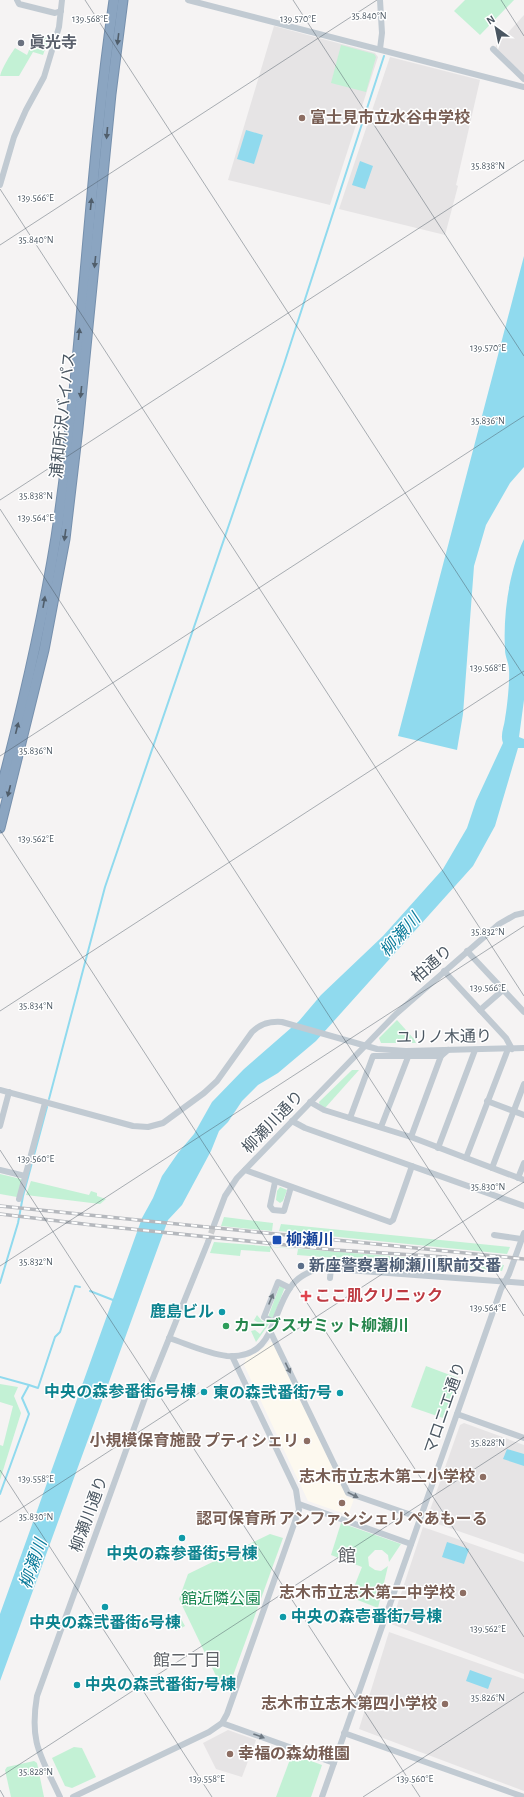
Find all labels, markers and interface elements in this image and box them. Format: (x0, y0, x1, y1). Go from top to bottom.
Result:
north arrow (476, 8, 516, 48)
text: 35.840°N (351, 11, 387, 21)
text: N (485, 13, 497, 27)
text: 139.568°E (72, 14, 108, 24)
text: 139.570°E (280, 14, 316, 24)
one-way arrow (115, 33, 121, 45)
place label: 眞光寺 (29, 34, 77, 51)
marker: 眞光寺 (16, 38, 26, 48)
place label: 富士見市立水谷中学校 (310, 109, 470, 126)
marker: 富士見市立水谷中学校 (297, 113, 307, 123)
one-way arrow (104, 127, 111, 139)
text: 35.838°N (471, 161, 505, 171)
text: 139.566°E (18, 193, 54, 203)
one-way arrow (88, 198, 95, 210)
text: 35.840°N (18, 235, 54, 245)
one-way arrow (92, 256, 98, 268)
one-way arrow (75, 328, 82, 340)
text: 139.570°E (470, 343, 506, 353)
street label: 浦和所沢バイパス (47, 351, 78, 479)
one-way arrow (78, 386, 85, 398)
text: 35.836°N (471, 416, 505, 426)
text: 35.838°N (19, 491, 53, 501)
text: 139.564°E (18, 513, 54, 523)
one-way arrow (62, 529, 68, 541)
one-way arrow (42, 595, 48, 608)
text: 139.568°E (470, 663, 506, 673)
one-way arrow (14, 722, 20, 735)
text: 35.836°N (19, 746, 53, 756)
one-way arrow (6, 785, 12, 798)
text: 139.562°E (18, 834, 54, 844)
water label: 柳瀬川 (376, 908, 425, 960)
text: 35.832°N (471, 927, 505, 937)
street label: 柏通り (408, 941, 455, 986)
text: 139.566°E (470, 983, 506, 993)
text: 35.834°N (19, 1001, 53, 1011)
street label: ユリノ木通り (396, 1027, 492, 1046)
street label: 柳瀬川通り (239, 1087, 307, 1156)
text: 139.560°E (18, 1154, 54, 1164)
text: 35.830°N (471, 1182, 505, 1192)
place label: 柳瀬川 (286, 1231, 334, 1248)
marker: 柳瀬川 (271, 1234, 283, 1246)
text: 35.832°N (19, 1257, 53, 1267)
place label: 新座警察署柳瀬川駅前交番 (309, 1257, 501, 1274)
marker: 新座警察署柳瀬川駅前交番 (296, 1261, 306, 1271)
place label: ここ肌クリニック (315, 1287, 443, 1304)
marker: ここ肌クリニック (300, 1290, 312, 1302)
one-way arrow (268, 1293, 274, 1305)
place label: 鹿島ビル (150, 1303, 214, 1320)
text: 139.564°E (470, 1303, 506, 1313)
marker: 鹿島ビル (217, 1307, 227, 1317)
place label: カーブスサミット柳瀬川 (234, 1317, 409, 1334)
marker: カーブスサミット柳瀬川 (221, 1321, 231, 1331)
street label: マロニエ通り (421, 1360, 468, 1456)
one-way arrow (285, 1362, 291, 1373)
place label: 中央の森参番街6号棟 (44, 1382, 196, 1400)
place label: 東の森弐番街7号 (213, 1384, 332, 1401)
marker: 中央の森参番街6号棟 (199, 1387, 209, 1397)
marker: 東の森弐番街7号 (335, 1388, 345, 1398)
place label: 小規模保育施設 プティシェリ (90, 1432, 299, 1449)
marker: 小規模保育施設 プティシェリ (302, 1436, 312, 1446)
text: 35.828°N (471, 1438, 505, 1448)
place label: 志木市立志木第二小学校 (299, 1468, 475, 1485)
marker: 志木市立志木第二小学校 (478, 1472, 488, 1482)
street label: 柳瀬川通り (67, 1473, 110, 1554)
text: 139.558°E (18, 1474, 54, 1484)
one-way arrow (347, 1491, 359, 1498)
marker: 認可保育所 アンファンシェリ ぺあもーる (337, 1498, 347, 1508)
place label: 認可保育所 アンファンシェリ ぺあもーる (196, 1510, 488, 1527)
text: 35.830°N (19, 1512, 53, 1522)
marker: 中央の森参番街5号棟 (177, 1533, 187, 1543)
water label: 柳瀬川 (16, 1535, 50, 1591)
place label: 中央の森参番街5号棟 (107, 1544, 257, 1562)
district label: 館 (338, 1547, 356, 1566)
place label: 志木市立志木第二中学校 (279, 1584, 455, 1601)
marker: 志木市立志木第二中学校 (458, 1588, 468, 1598)
park label: 館近隣公園 (181, 1590, 261, 1607)
marker: 中央の森弐番街6号棟 (100, 1602, 110, 1612)
place label: 中央の森壱番街7号棟 (291, 1607, 442, 1625)
marker: 中央の森壱番街7号棟 (278, 1612, 288, 1622)
place label: 中央の森弐番街6号棟 (29, 1613, 181, 1631)
text: 139.562°E (470, 1624, 506, 1634)
district label: 館二丁目 (153, 1652, 221, 1669)
place label: 中央の森弐番街7号棟 (85, 1675, 236, 1693)
marker: 中央の森弐番街7号棟 (72, 1680, 82, 1690)
text: 35.826°N (471, 1693, 505, 1703)
place label: 志木市立志木第四小学校 (261, 1695, 437, 1712)
marker: 志木市立志木第四小学校 (440, 1699, 450, 1709)
one-way arrow (254, 1734, 266, 1740)
place label: 幸福の森幼稚園 (238, 1745, 350, 1762)
marker: 幸福の森幼稚園 (225, 1749, 235, 1759)
text: 35.828°N (19, 1767, 53, 1777)
text: 139.558°E (189, 1774, 225, 1784)
text: 139.560°E (397, 1774, 433, 1784)

